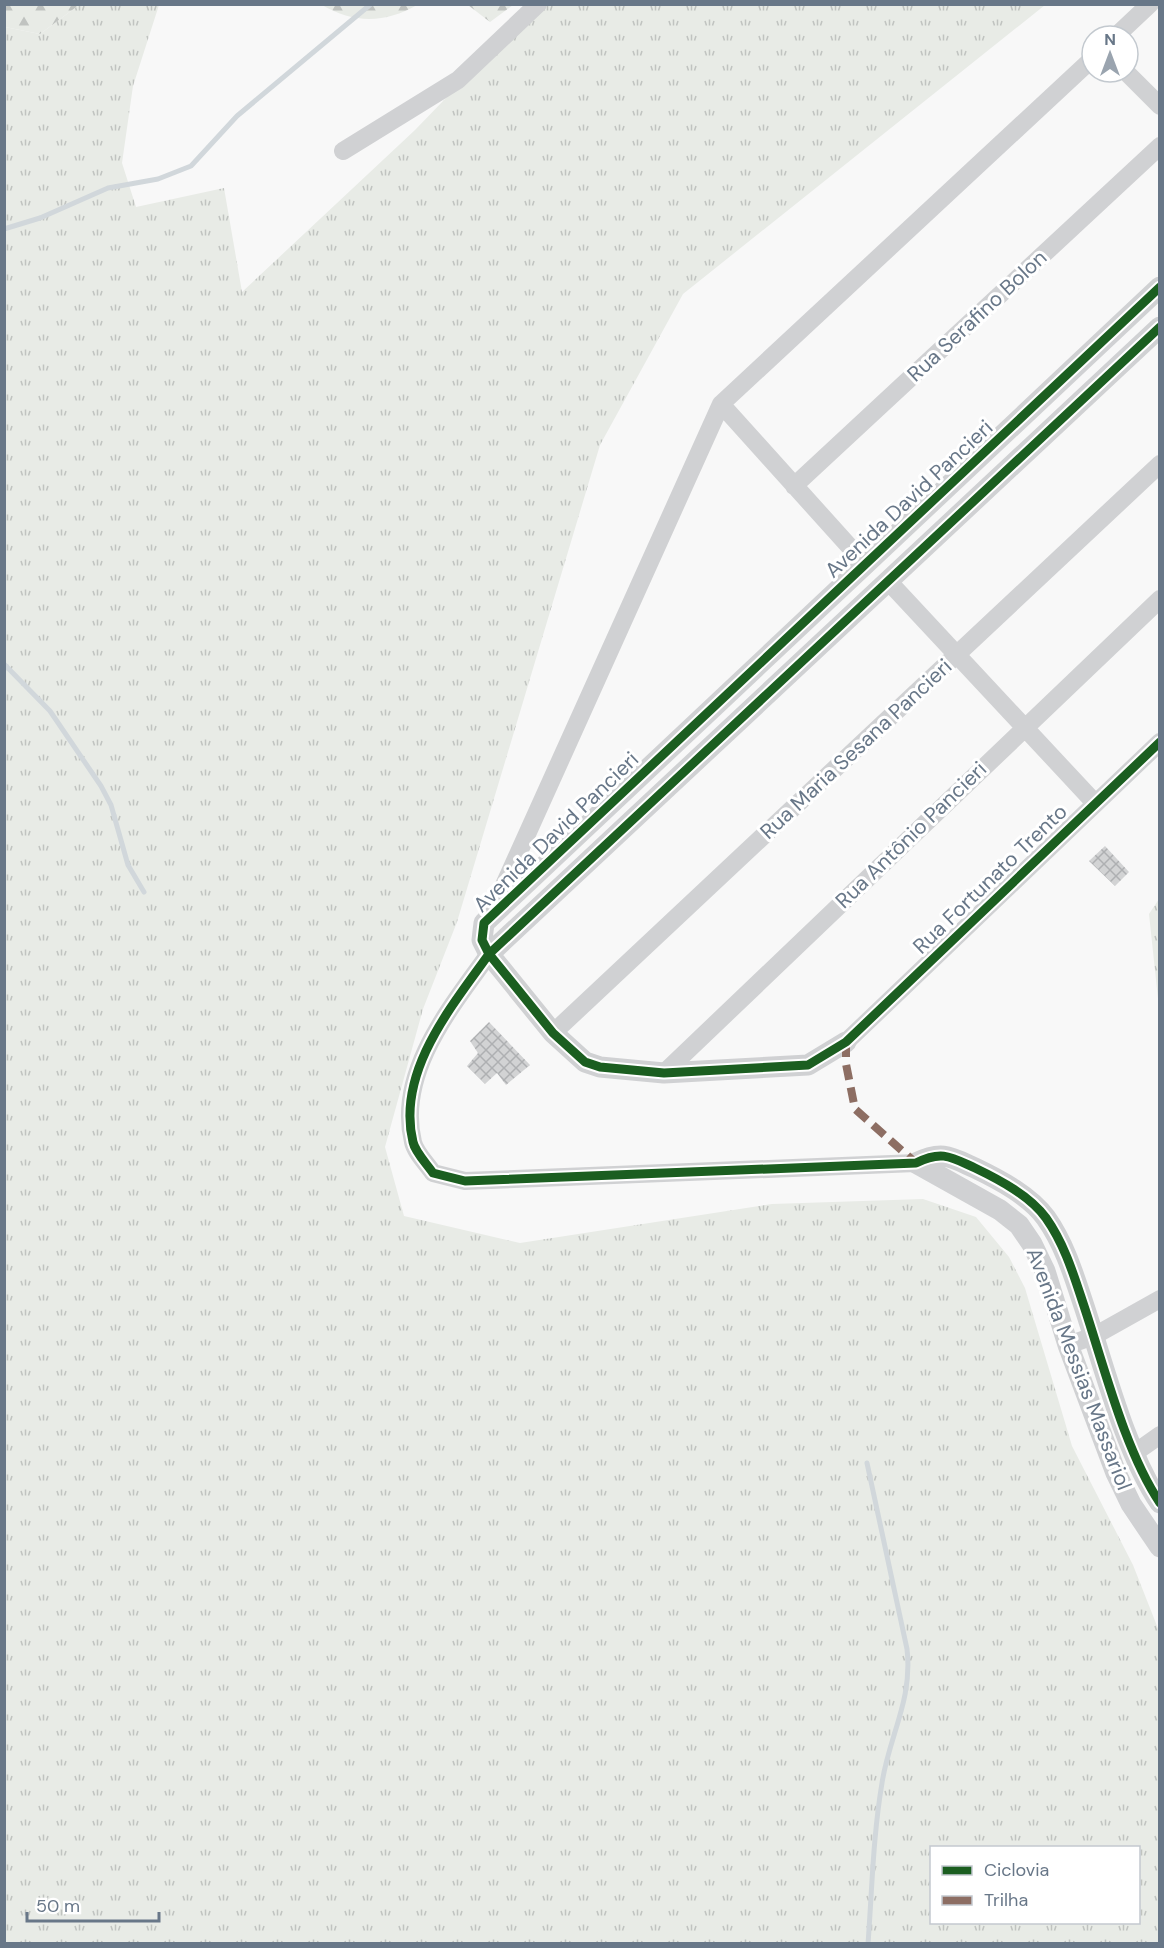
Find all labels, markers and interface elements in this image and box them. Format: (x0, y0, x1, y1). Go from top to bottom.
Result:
north arrow (1080, 24, 1140, 84)
text: N (1104, 29, 1116, 50)
street label: Rua Serafino Bolon (901, 244, 1053, 388)
street label: Avenida David Pancieri (819, 414, 999, 584)
street label: Rua Maria Sesana Pancieri (754, 653, 958, 845)
street label: Avenida David Pancieri (467, 746, 645, 918)
street label: Rua Antônio Pancieri (829, 755, 993, 915)
street label: Rua Fortunato Trento (907, 798, 1073, 960)
street label: Avenida Messias Massariol (1020, 1244, 1138, 1494)
legend (930, 1846, 1140, 1924)
text: Ciclovia (984, 1858, 1049, 1882)
scale bar (27, 1885, 159, 1923)
text: Trilha (984, 1888, 1028, 1912)
text: 50 m (36, 1894, 80, 1918)

